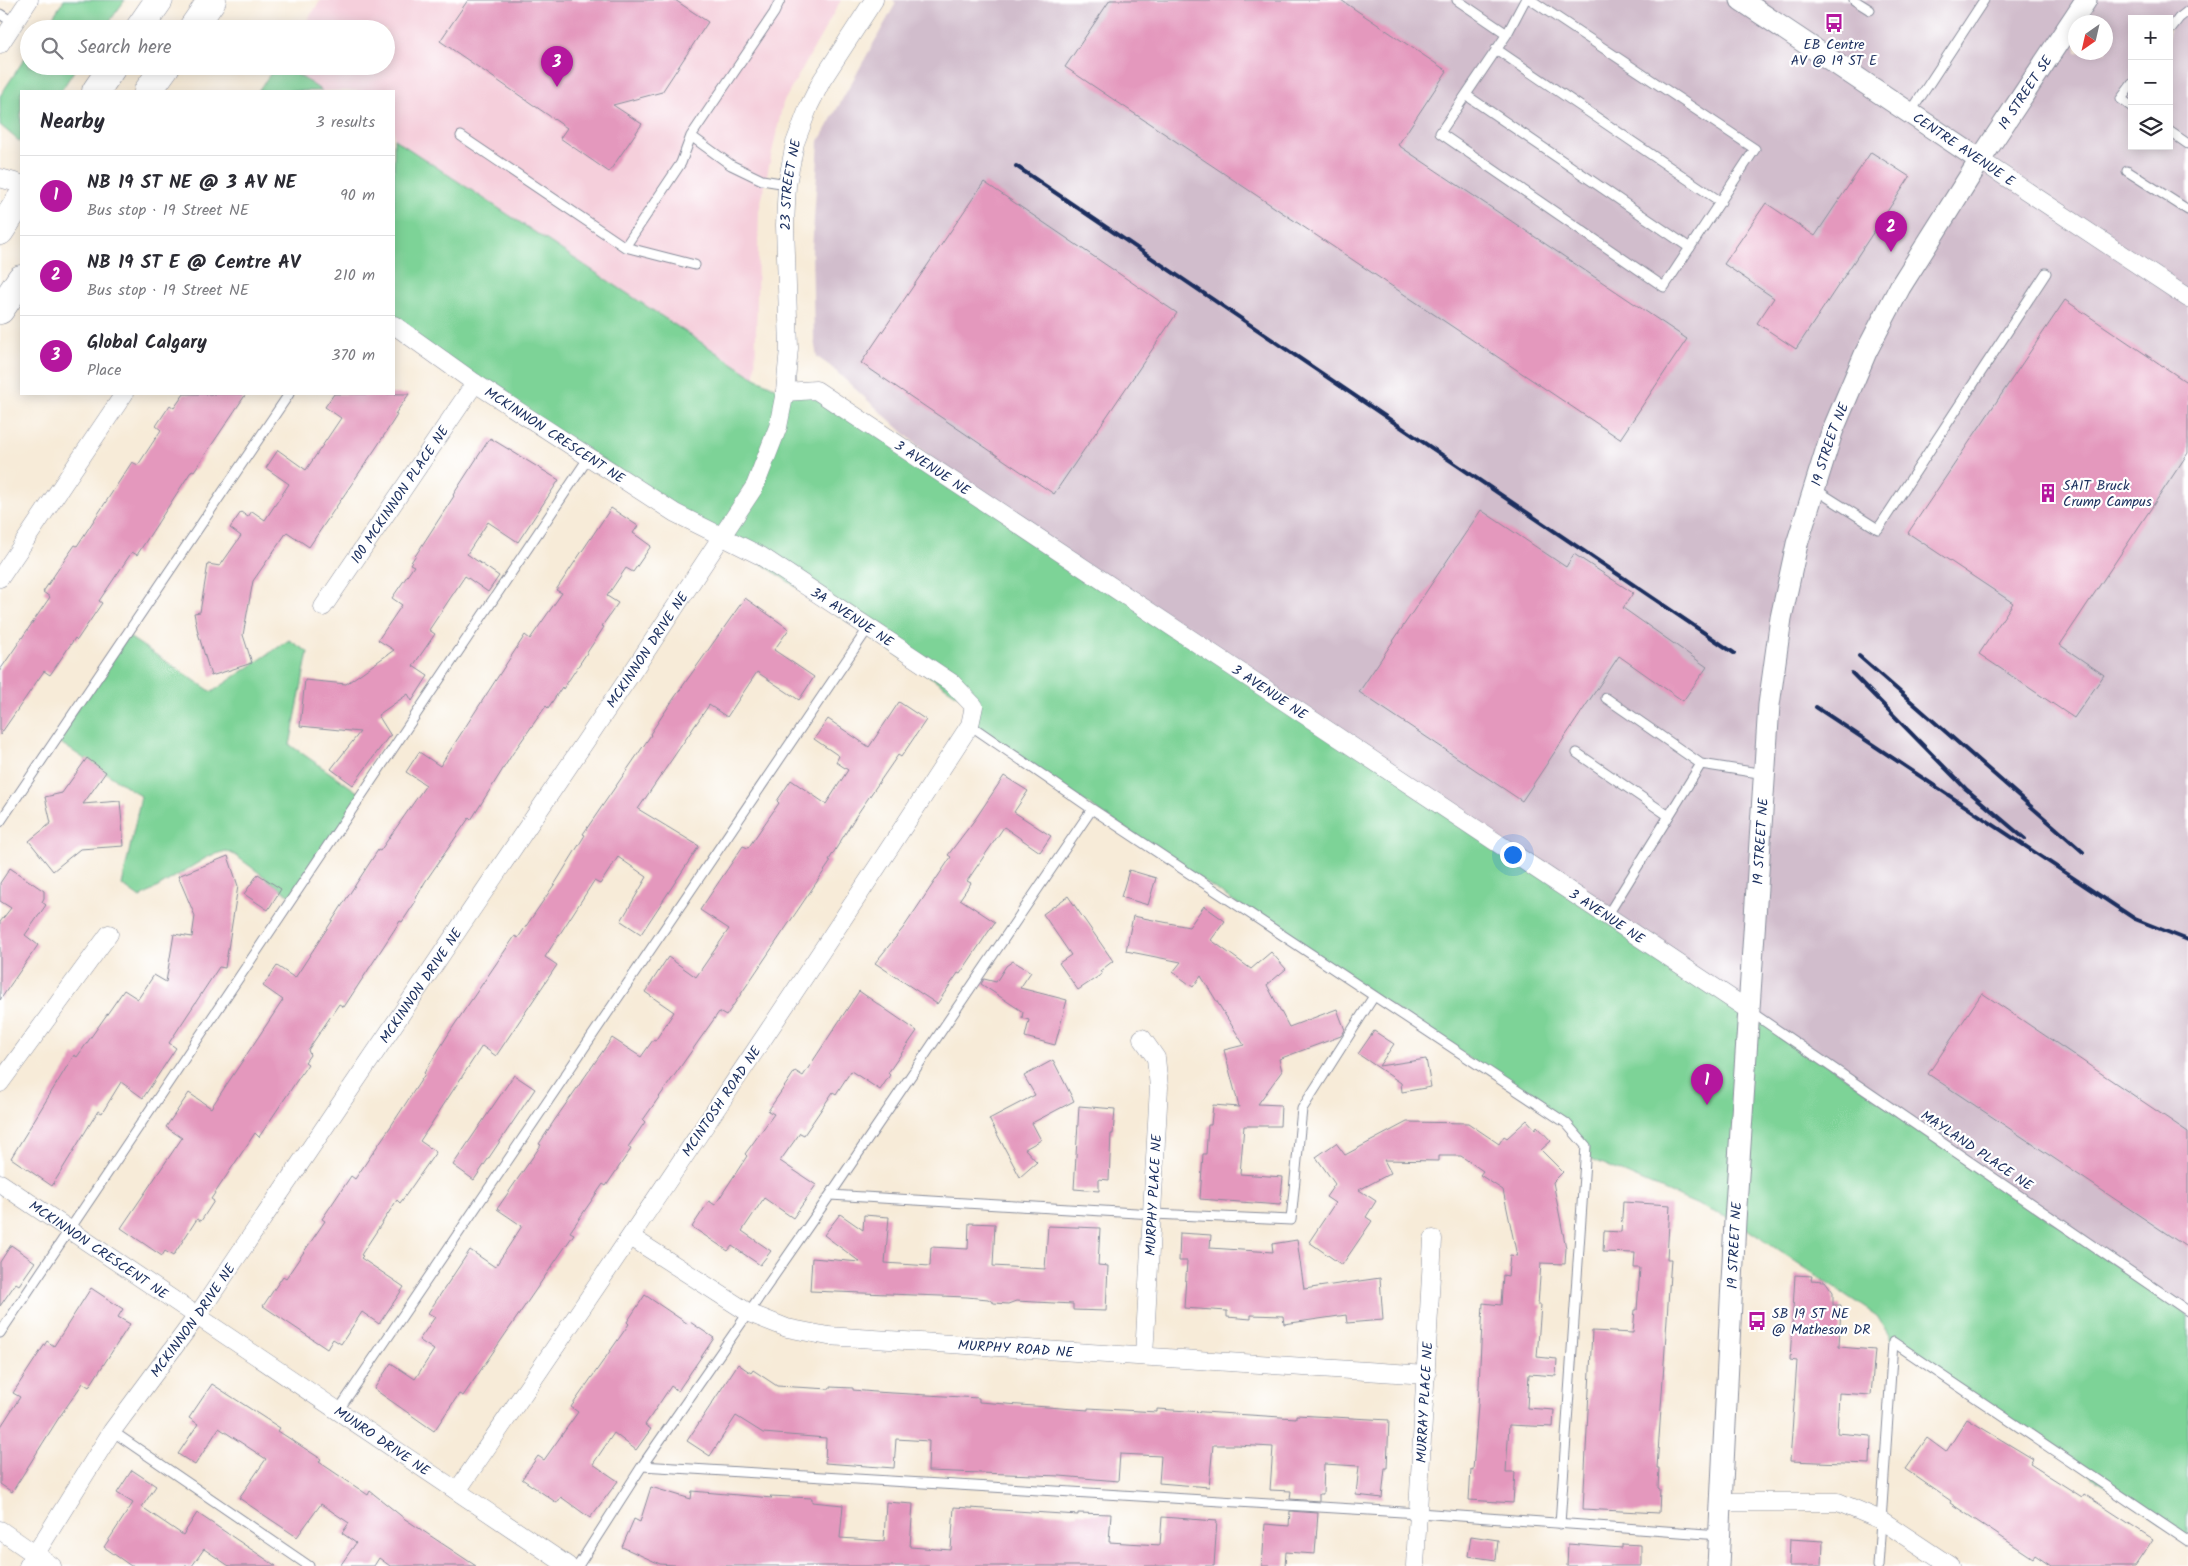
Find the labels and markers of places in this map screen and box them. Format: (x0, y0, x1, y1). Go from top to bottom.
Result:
bus stop icon: EB Centre AV @ 19 ST E (1823, 12, 1845, 34)
place label: EB Centre AV @ 19 ST E (1791, 34, 1878, 72)
pin: 3 (541, 46, 573, 87)
pin: 2 (1875, 211, 1907, 252)
place label: SAIT Bruck Crump Campus (2063, 475, 2152, 513)
building icon: SAIT Bruck Crump Campus (2037, 482, 2059, 504)
pin: 1 (1691, 1064, 1723, 1105)
place label: SB 19 ST NE @ Matheson DR (1772, 1303, 1871, 1341)
bus stop icon: SB 19 ST NE @ Matheson DR (1746, 1310, 1768, 1332)

